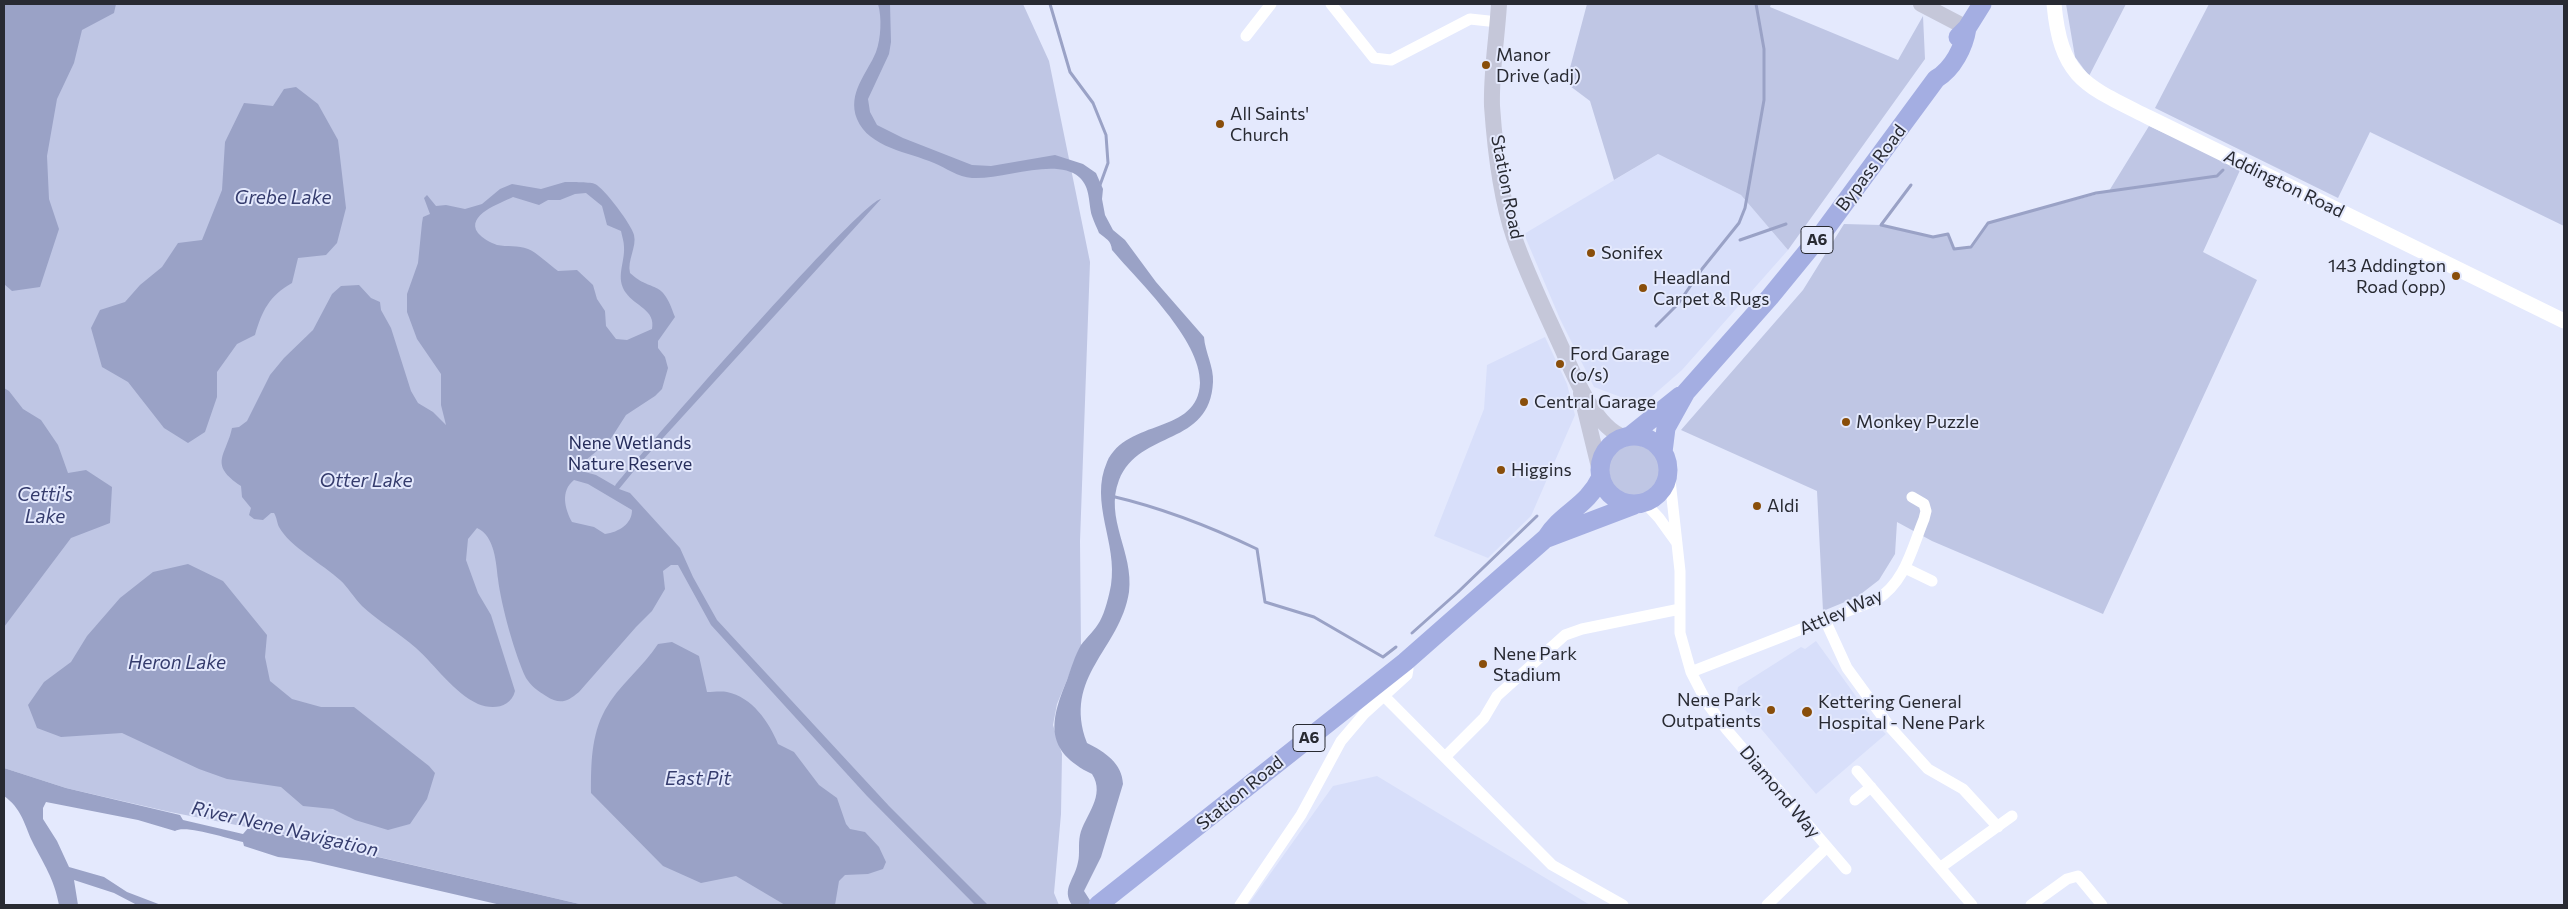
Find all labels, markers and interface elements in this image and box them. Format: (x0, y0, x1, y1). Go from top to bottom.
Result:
place label: Manor Drive (adj) (1496, 44, 1581, 86)
marker: Manor Drive (adj) (1480, 59, 1492, 71)
place label: All Saints' Church (1230, 103, 1309, 146)
marker: All Saints' Church (1214, 118, 1226, 130)
street label: Bypass Road (1831, 120, 1911, 216)
street label: Station Road (1486, 133, 1528, 241)
street label: Addington Road (2220, 146, 2348, 222)
water label: Grebe Lake (235, 187, 331, 209)
road number: A6 (1801, 226, 1833, 254)
place label: Sonifex (1601, 242, 1663, 264)
marker: Sonifex (1585, 247, 1597, 259)
place label: 143 Addington Road (opp) (2328, 255, 2446, 298)
place label: Headland Carpet & Rugs (1653, 267, 1769, 310)
marker: 143 Addington Road (opp) (2450, 270, 2462, 282)
marker: Headland Carpet & Rugs (1637, 282, 1649, 294)
place label: Ford Garage (o/s) (1570, 343, 1670, 386)
marker: Ford Garage (o/s) (1554, 358, 1566, 370)
place label: Central Garage (1534, 391, 1656, 413)
marker: Central Garage (1518, 396, 1530, 408)
place label: Monkey Puzzle (1856, 411, 1979, 433)
marker: Monkey Puzzle (1840, 416, 1852, 428)
park label: Nene Wetlands Nature Reserve (568, 432, 692, 474)
place label: Higgins (1511, 459, 1572, 481)
marker: Higgins (1495, 464, 1507, 476)
water label: Otter Lake (320, 470, 412, 492)
water label: Cetti's Lake (17, 484, 73, 528)
place label: Aldi (1767, 495, 1799, 517)
marker: Aldi (1751, 500, 1763, 512)
street label: Attley Way (1796, 584, 1886, 640)
place label: Nene Park Stadium (1493, 643, 1577, 686)
water label: Heron Lake (128, 652, 226, 674)
marker: Nene Park Stadium (1477, 658, 1489, 670)
place label: Nene Park Outpatients (1661, 689, 1761, 732)
place label: Kettering General Hospital - Nene Park (1818, 691, 1985, 734)
marker: Nene Park Outpatients (1765, 704, 1777, 716)
marker: Kettering General Hospital - Nene Park (1800, 705, 1814, 719)
road number: A6 (1293, 724, 1325, 751)
street label: Diamond Way (1735, 741, 1825, 843)
street label: Station Road (1192, 751, 1288, 835)
water label: East Pit (665, 768, 731, 790)
water label: River Nene Navigation (189, 796, 381, 862)

